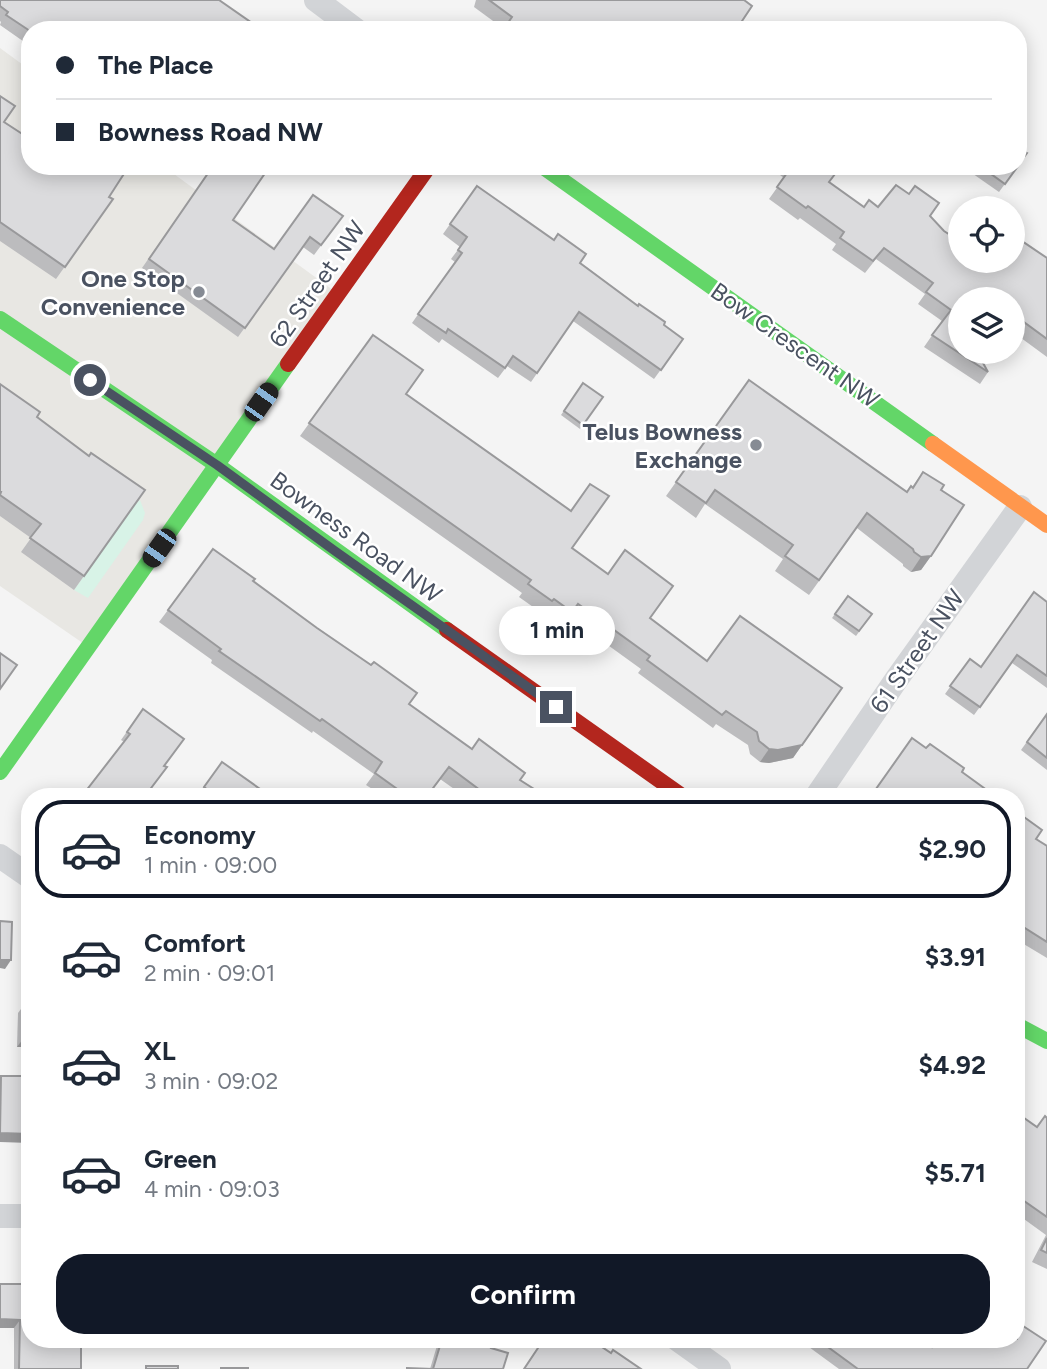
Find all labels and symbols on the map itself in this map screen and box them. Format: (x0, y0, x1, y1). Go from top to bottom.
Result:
street label: 62 Street NW (263, 215, 371, 353)
place label: One Stop Convenience (41, 264, 185, 321)
street label: Bow Crescent NW (705, 276, 885, 414)
marker: One Stop Convenience (191, 284, 207, 300)
route start (74, 364, 106, 396)
car (241, 379, 282, 425)
place label: Telus Bowness Exchange (582, 417, 742, 474)
marker: Telus Bowness Exchange (748, 437, 764, 453)
street label: Bowness Road NW (265, 465, 447, 609)
car (139, 525, 180, 571)
street label: 61 Street NW (864, 584, 970, 718)
callout: 1 min (498, 606, 614, 654)
route end (540, 691, 572, 723)

